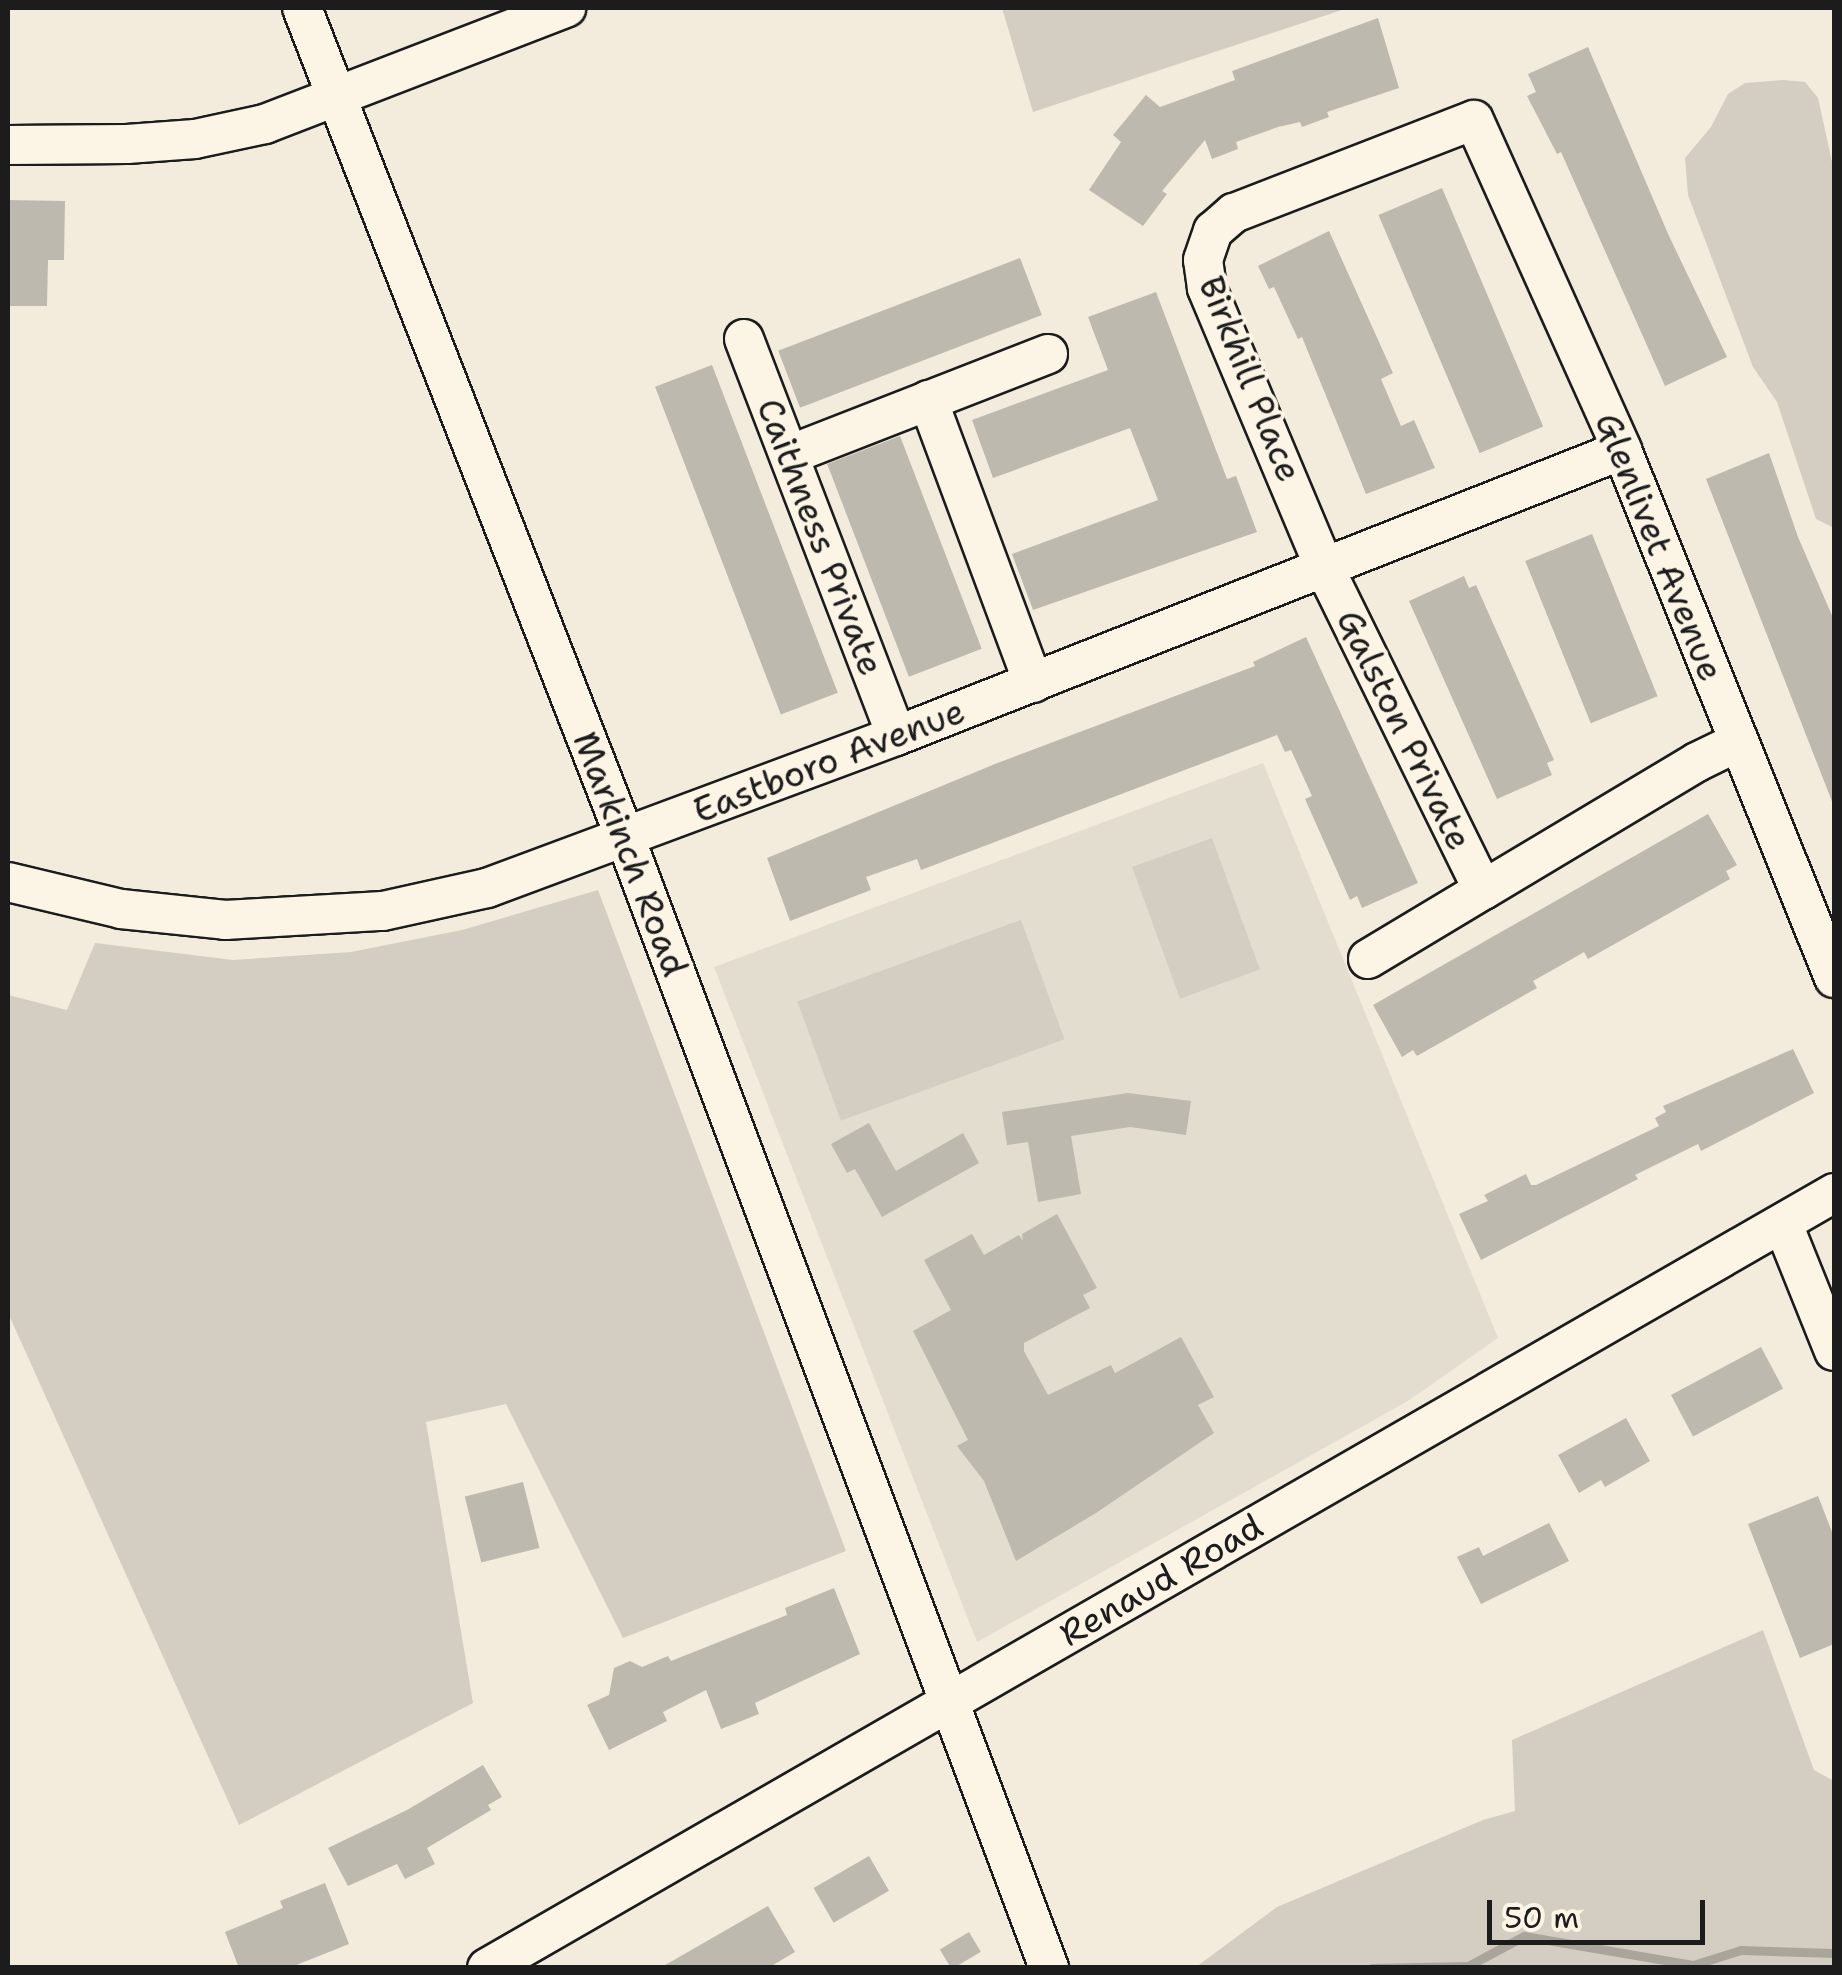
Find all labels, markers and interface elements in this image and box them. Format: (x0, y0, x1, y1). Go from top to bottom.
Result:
street label: Birkhill Place (1190, 270, 1310, 488)
street label: Caithness Private (748, 393, 892, 681)
street label: Glenlivet Avenue (1586, 407, 1732, 687)
street label: Galston Private (1328, 603, 1480, 857)
street label: Eastboro Avenue (687, 690, 971, 832)
street label: Markinch Road (564, 726, 696, 982)
street label: Renaud Road (1052, 1505, 1270, 1655)
scale bar (1492, 1880, 1710, 1942)
text: 50 m (1504, 1897, 1579, 1938)

